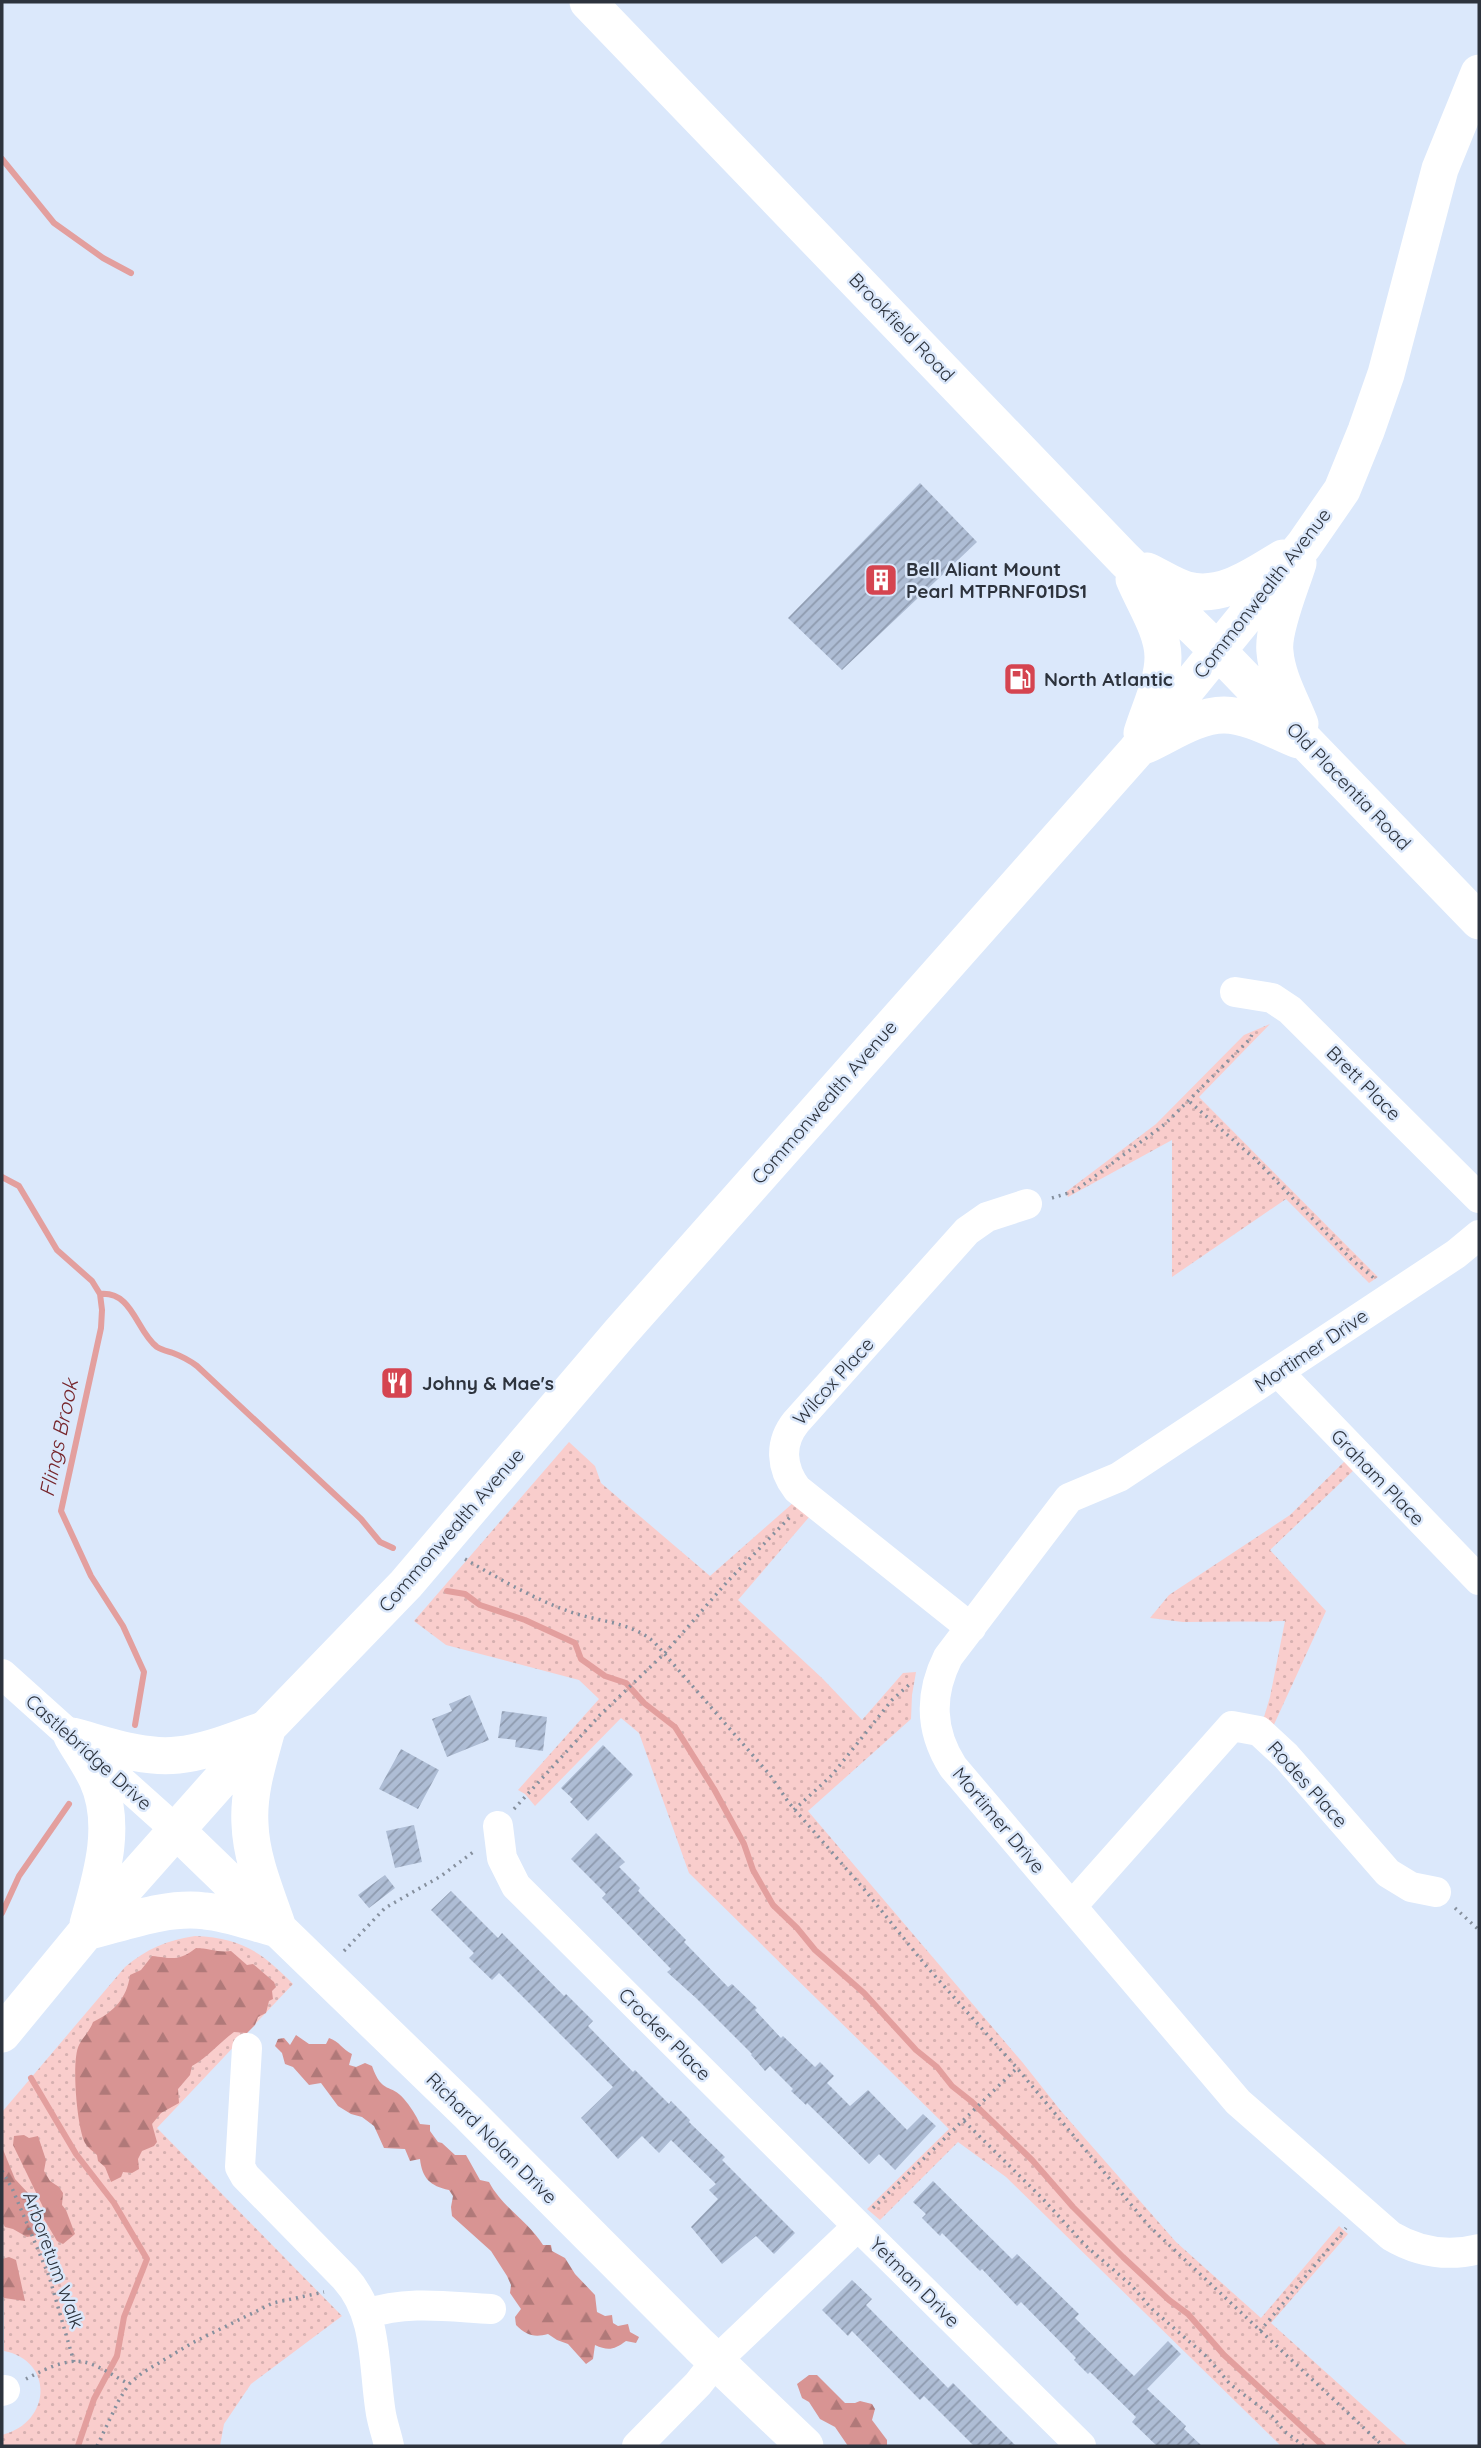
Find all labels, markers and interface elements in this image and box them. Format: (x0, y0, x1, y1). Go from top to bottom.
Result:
street label: Brookfield Road (844, 268, 960, 386)
street label: Commonwealth Avenue (1188, 503, 1336, 683)
place label: Bell Aliant Mount Pearl MTPRNF01DS1 (906, 557, 1087, 603)
building icon: Bell Aliant Mount Pearl MTPRNF01DS1 (862, 561, 900, 599)
fuel station icon: North Atlantic (1001, 660, 1039, 698)
place label: North Atlantic (1044, 667, 1173, 691)
street label: Old Placentia Road (1282, 717, 1416, 855)
street label: Commonwealth Avenue (746, 1015, 902, 1189)
street label: Brett Place (1322, 1041, 1406, 1125)
street label: Mortimer Drive (1250, 1303, 1372, 1397)
street label: Wilcox Place (787, 1332, 879, 1430)
restaurant icon: Johny & Mae's (378, 1364, 416, 1402)
place label: Johny & Mae's (422, 1371, 554, 1395)
water label: Flings Brook (33, 1375, 84, 1499)
street label: Graham Place (1326, 1424, 1430, 1530)
street label: Commonwealth Avenue (373, 1443, 529, 1617)
street label: Castlebridge Drive (21, 1689, 157, 1815)
street label: Rodes Place (1263, 1736, 1353, 1832)
street label: Mortimer Drive (948, 1762, 1050, 1878)
street label: Crocker Place (614, 1983, 716, 2085)
street label: Richard Nolan Drive (421, 2067, 563, 2209)
street label: Arboretum Walk (18, 2188, 90, 2332)
street label: Yetman Drive (865, 2232, 965, 2332)

